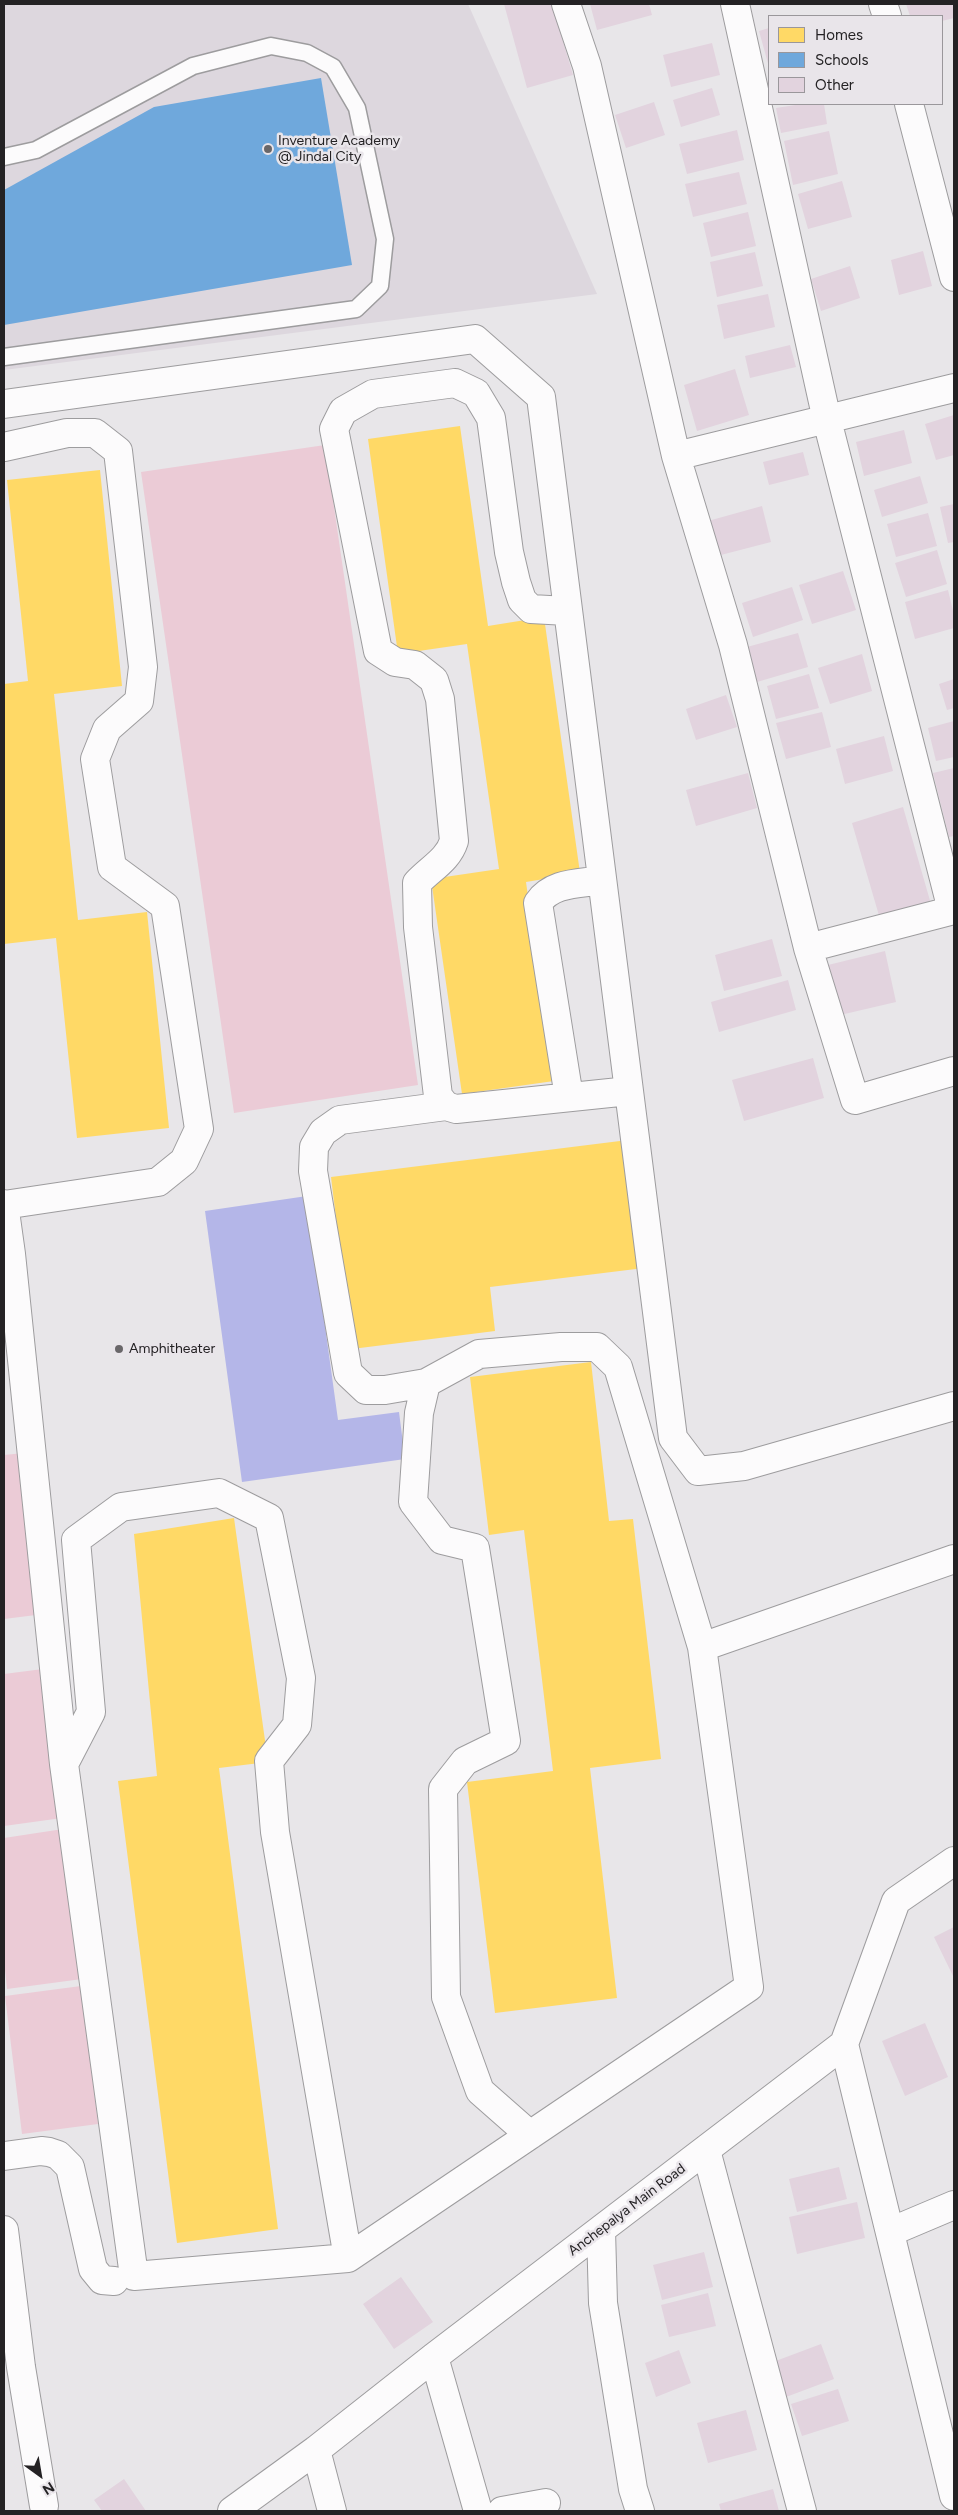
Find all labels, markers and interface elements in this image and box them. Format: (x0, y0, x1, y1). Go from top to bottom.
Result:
legend (768, 15, 943, 105)
text: Homes (815, 26, 863, 44)
text: Schools (815, 51, 868, 69)
text: Other (815, 76, 854, 94)
place label: Inventure Academy @ Jindal City (278, 133, 400, 166)
marker: Inventure Academy @ Jindal City (262, 143, 274, 155)
place label: Amphitheater (129, 1341, 215, 1357)
marker: Amphitheater (113, 1343, 125, 1355)
street label: Anchepalya Main Road (565, 2160, 689, 2260)
north arrow (15, 2450, 65, 2500)
text: N (39, 2478, 57, 2498)

